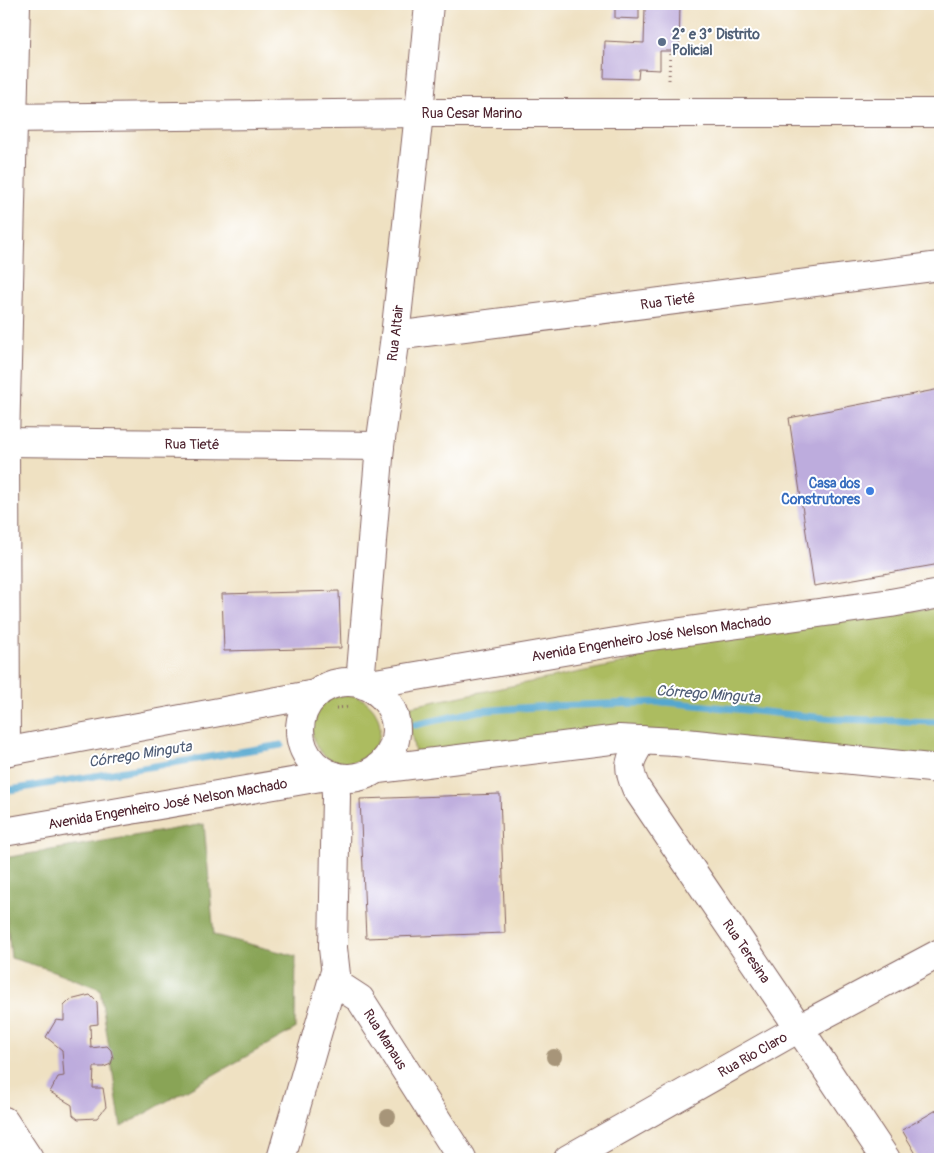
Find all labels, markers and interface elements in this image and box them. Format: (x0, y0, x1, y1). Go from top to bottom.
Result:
place label: 2° e 3° Distrito Policial (672, 26, 760, 59)
marker: 2° e 3° Distrito Policial (656, 36, 668, 48)
street label: Rua Cesar Marino (422, 105, 523, 122)
street label: Rua Tietê (639, 290, 696, 313)
street label: Rua Altair (384, 304, 407, 362)
street label: Rua Tietê (164, 436, 220, 453)
place label: Casa dos Construtores (781, 475, 861, 508)
marker: Casa dos Construtores (864, 485, 876, 497)
street label: Avenida Engenheiro José Nelson Machado (530, 612, 773, 665)
water label: Córrego Minguta (655, 681, 762, 708)
water label: Córrego Minguta (87, 737, 194, 772)
street label: Avenida Engenheiro José Nelson Machado (47, 775, 289, 833)
street label: Rua Teresina (719, 916, 774, 986)
street label: Rua Manaus (360, 1006, 411, 1073)
street label: Rua Rio Claro (715, 1028, 791, 1081)

